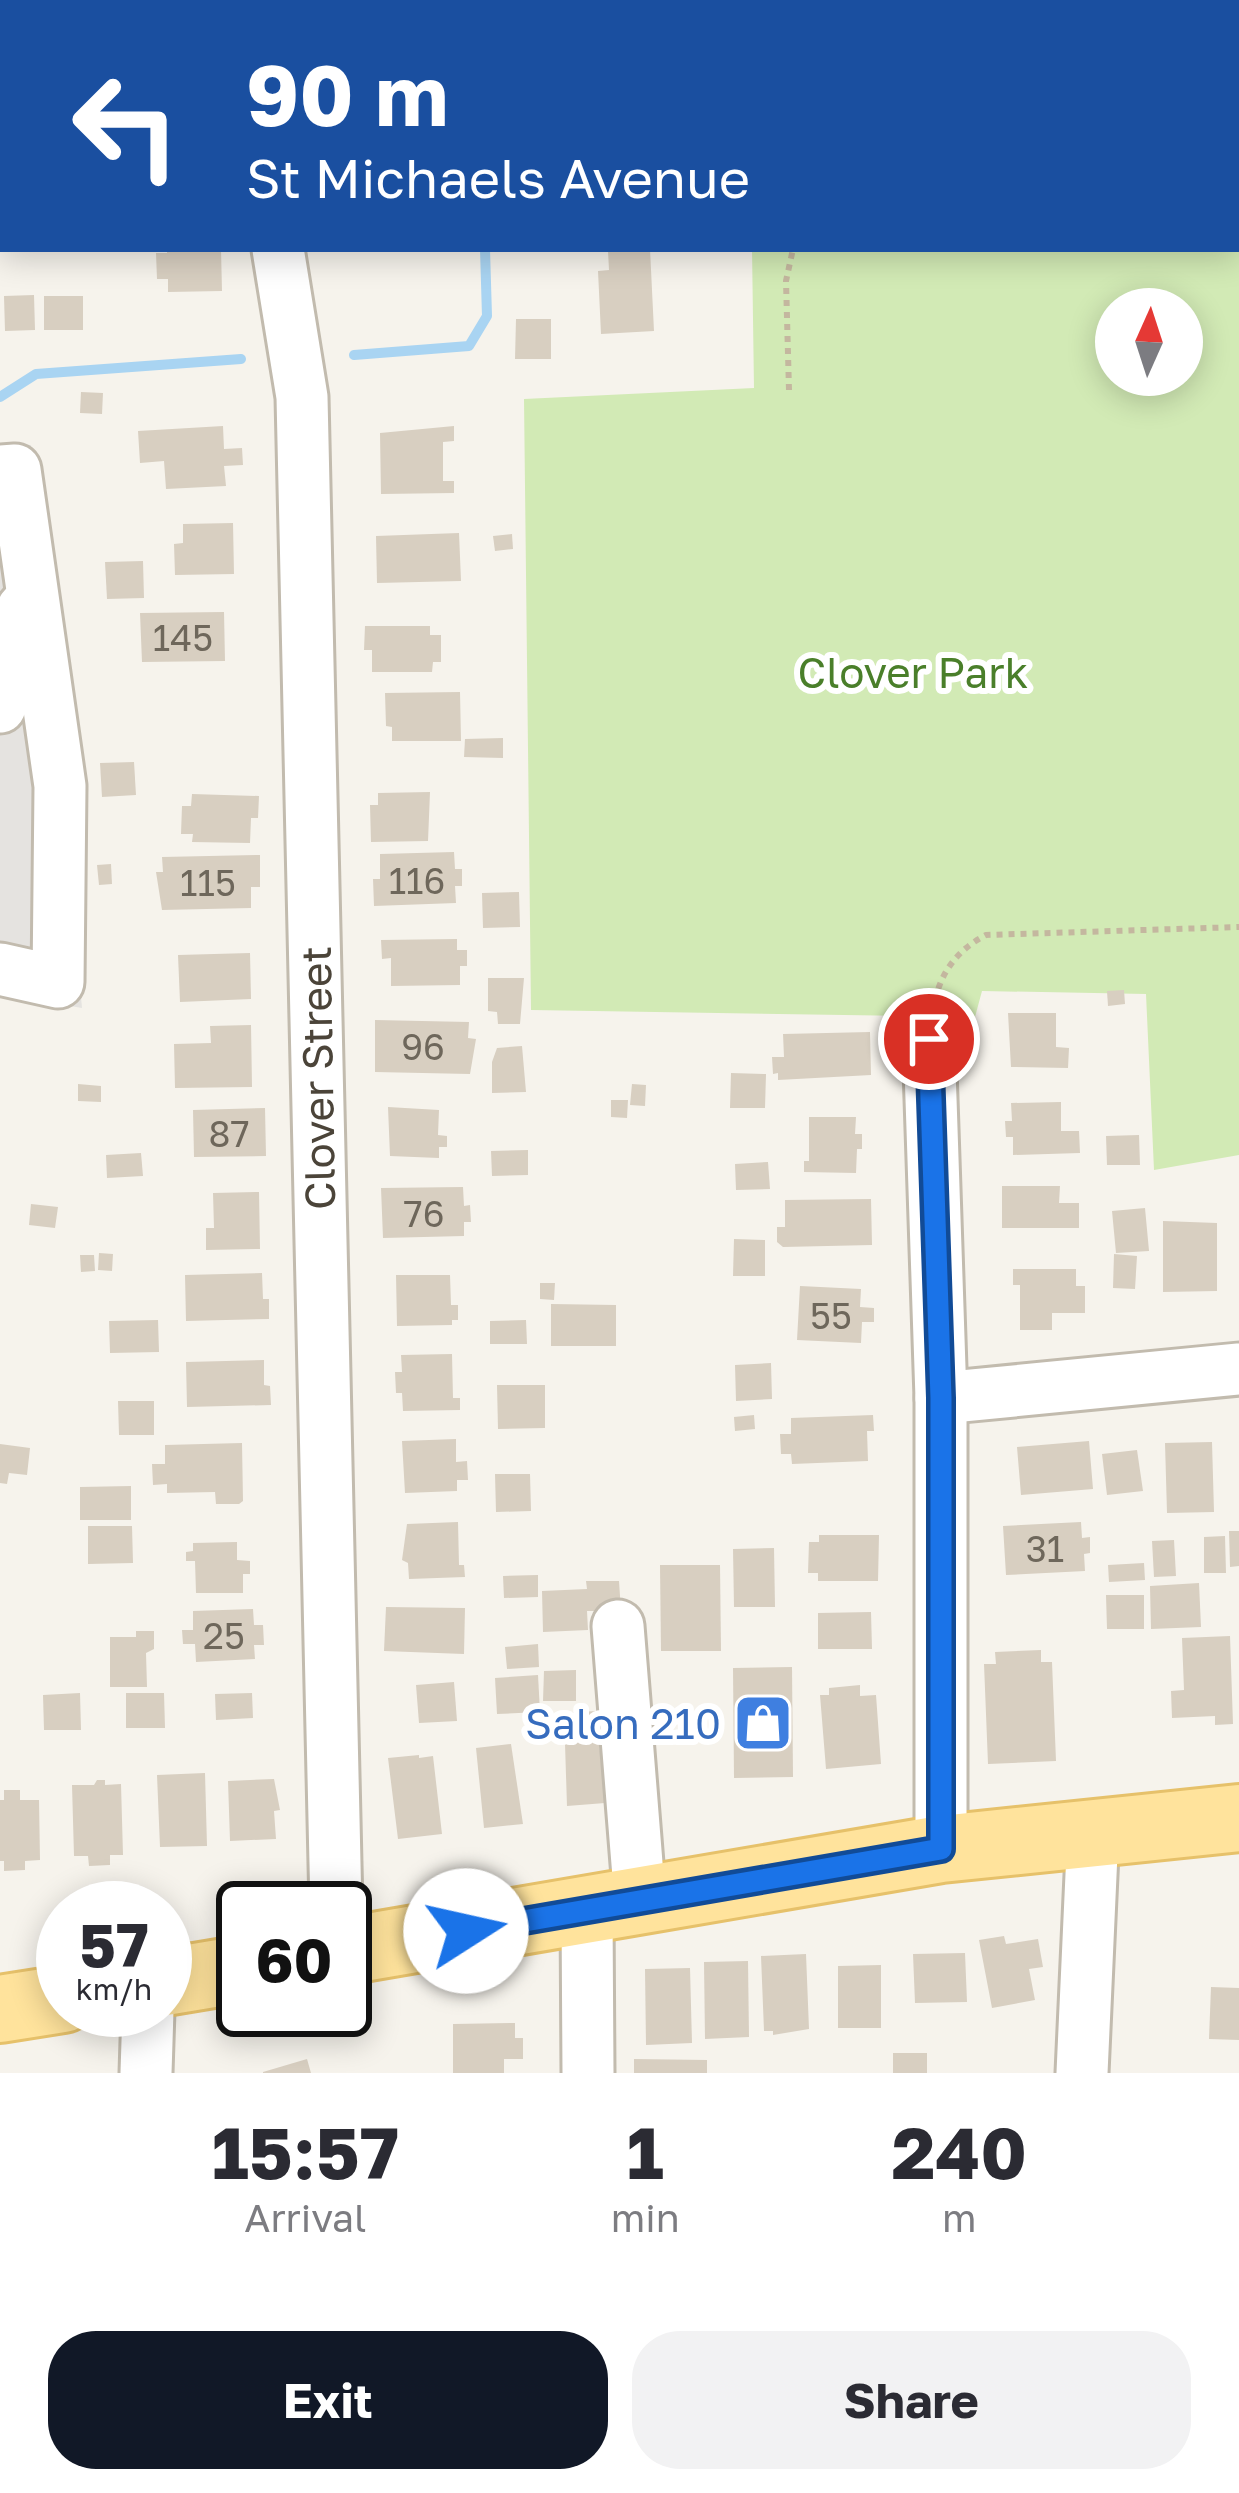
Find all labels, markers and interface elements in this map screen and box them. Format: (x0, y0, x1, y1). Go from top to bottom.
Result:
text: 90 m (246, 44, 448, 144)
icon: left (48, 48, 204, 204)
text: St Michaels Avenue (246, 145, 750, 210)
north arrow (1095, 288, 1203, 396)
map controls (1095, 288, 1203, 396)
house number: 145 (153, 616, 213, 659)
park label: Clover Park (798, 647, 1028, 697)
house number: 116 (389, 859, 445, 902)
house number: 115 (180, 861, 236, 904)
street label: Clover Street (290, 945, 344, 1211)
pin (878, 988, 980, 1090)
icon: arrive (896, 1006, 962, 1072)
house number: 96 (401, 1025, 445, 1068)
house number: 87 (208, 1112, 250, 1155)
house number: 76 (404, 1192, 444, 1235)
house number: 55 (810, 1294, 852, 1337)
house number: 31 (1026, 1527, 1064, 1570)
house number: 25 (203, 1614, 245, 1657)
shop icon: Salon 210 (732, 1692, 794, 1754)
place label: Salon 210 (525, 1698, 721, 1748)
position arrow (403, 1868, 529, 1994)
speed limit sign: 60 (216, 1881, 372, 2037)
text: 57 (79, 1908, 149, 1980)
text: km/h (76, 1971, 152, 2007)
text: 15:57 (212, 2108, 399, 2195)
text: 1 (627, 2108, 664, 2195)
text: 240 (891, 2108, 1027, 2195)
text: Arrival (244, 2194, 366, 2241)
text: min (611, 2194, 680, 2241)
text: m (942, 2194, 977, 2241)
button: Exit (48, 2331, 608, 2469)
button: Share (632, 2331, 1191, 2469)

